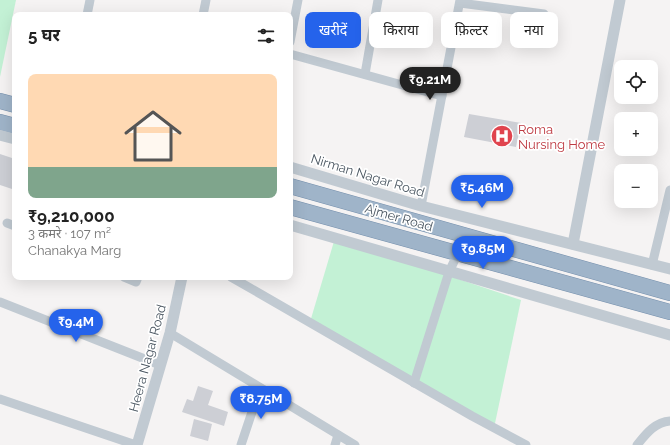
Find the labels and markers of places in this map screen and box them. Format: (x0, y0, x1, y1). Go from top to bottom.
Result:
pin: ₹9.21M (397, 67, 463, 101)
place label: Roma Nursing Home (518, 122, 606, 152)
hospital icon: Roma Nursing Home (489, 123, 515, 149)
pin: ₹5.46M (449, 175, 515, 209)
pin: ₹9.85M (450, 236, 516, 270)
pin: ₹9.4M (48, 309, 104, 343)
pin: ₹8.75M (228, 386, 294, 420)

